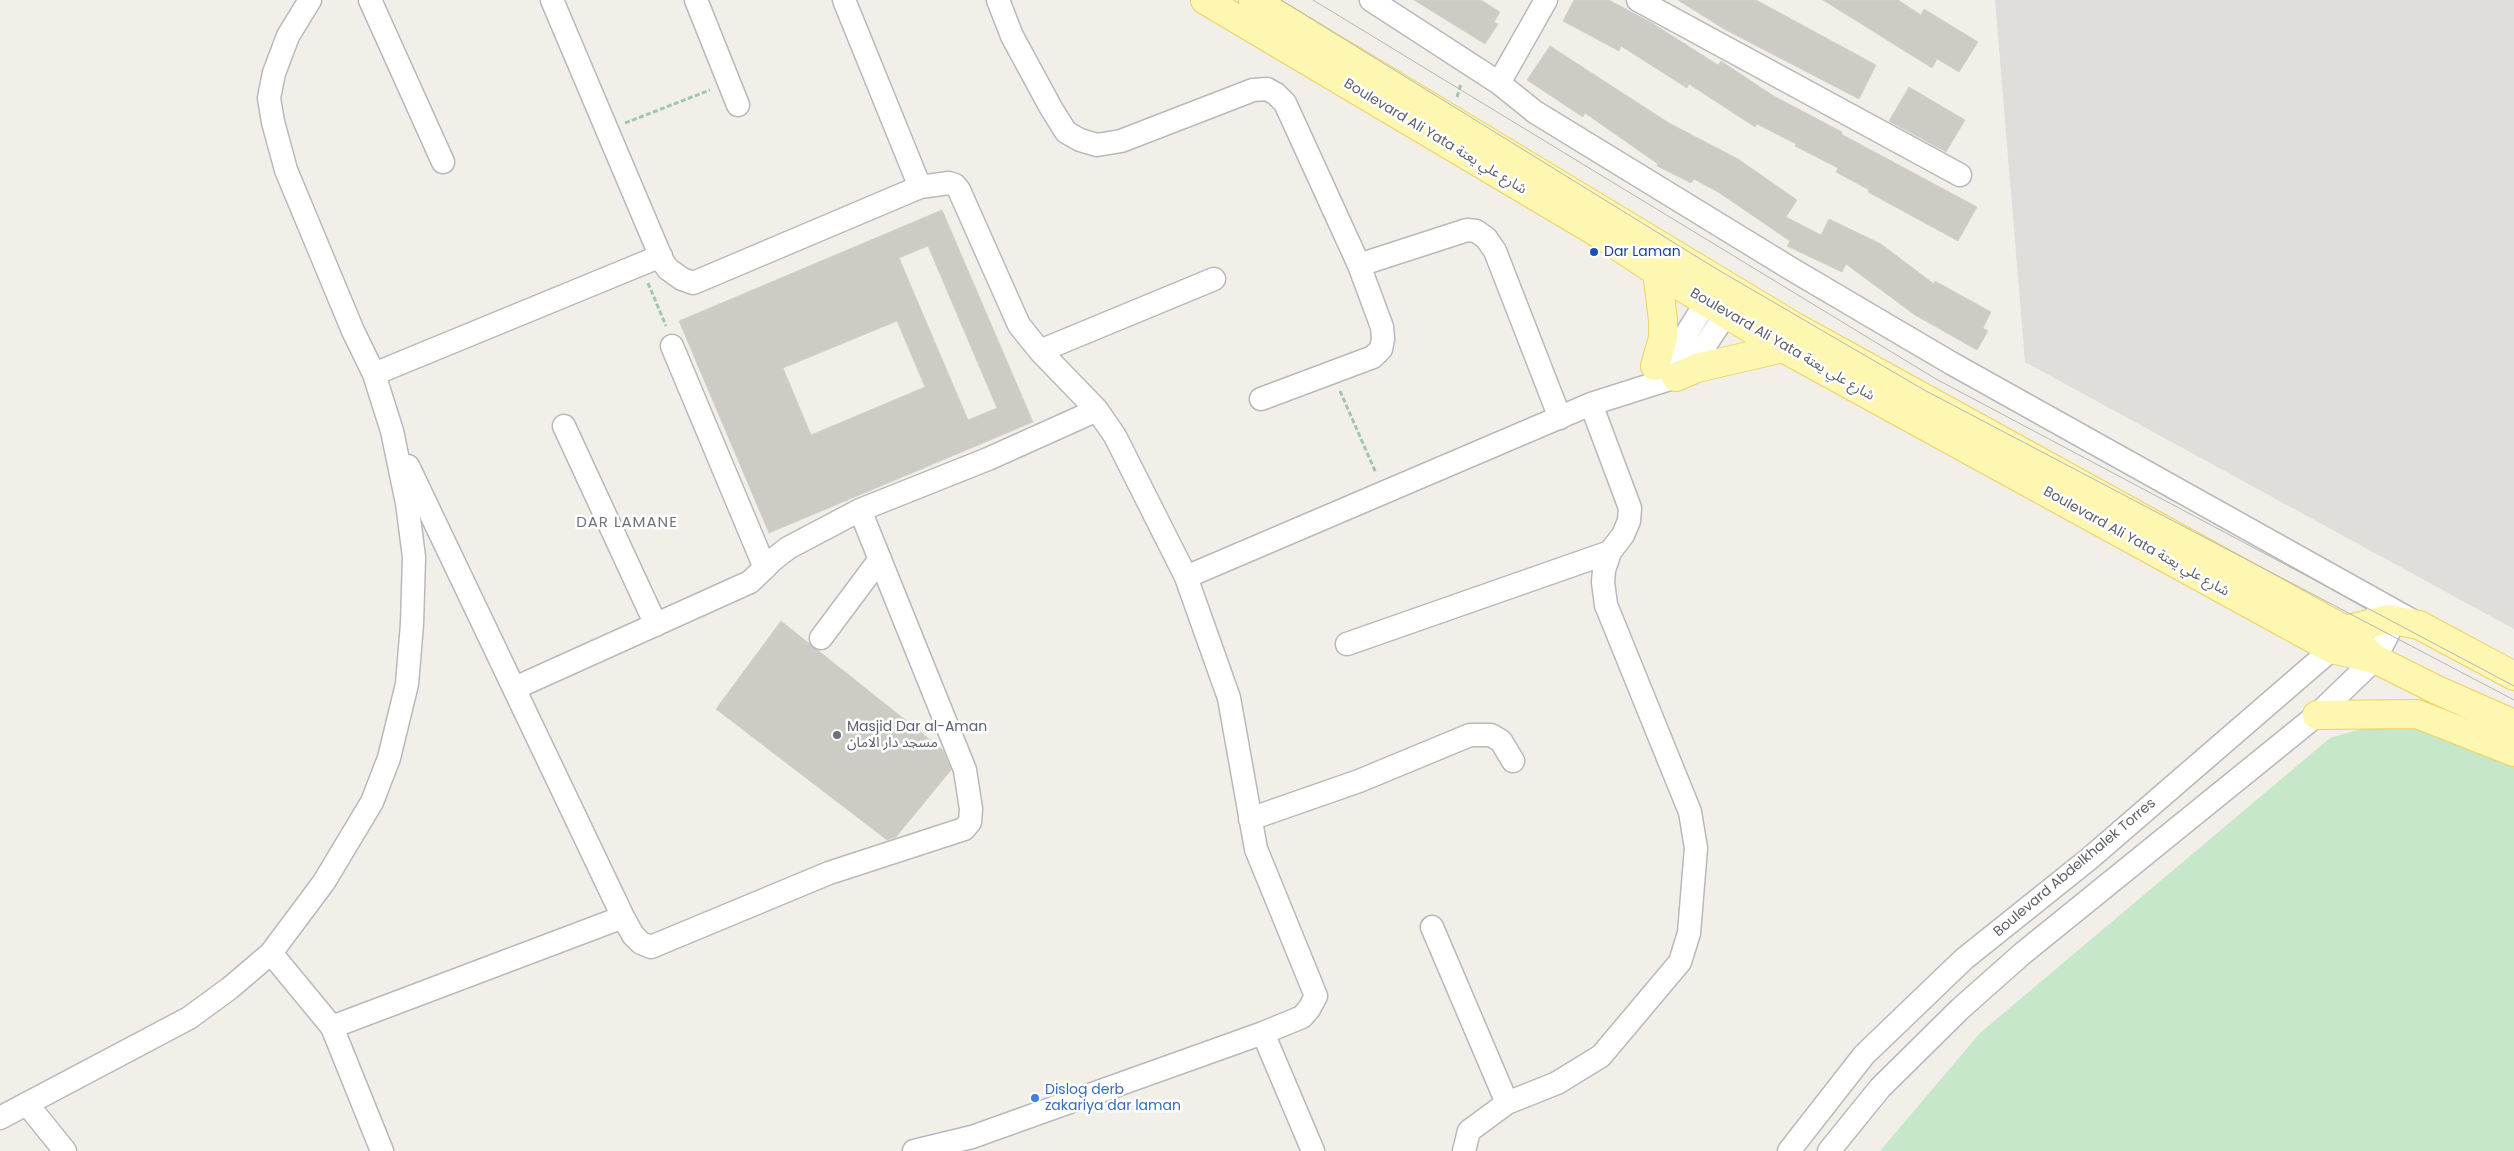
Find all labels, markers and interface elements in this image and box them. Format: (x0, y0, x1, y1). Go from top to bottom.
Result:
street label: Boulevard Ali Yata شارع علي يعتة (1341, 76, 1529, 198)
place label: Dar Laman (1604, 244, 1681, 260)
marker: Dar Laman (1588, 246, 1600, 258)
street label: Boulevard Ali Yata شارع علي يعتة (1687, 285, 1877, 405)
street label: Boulevard Ali Yata شارع علي يعتة (2040, 484, 2232, 600)
district label: DAR LAMANE (575, 514, 679, 532)
place label: Masjid Dar al-Aman مسجد دار الامان (847, 719, 987, 752)
marker: Masjid Dar al-Aman مسجد دار الامان (831, 729, 843, 741)
street label: Boulevard Abdelkhalek Torres (1990, 795, 2160, 941)
place label: Dislog derb zakariya dar laman (1045, 1082, 1181, 1114)
marker: Dislog derb zakariya dar laman (1029, 1092, 1041, 1104)

